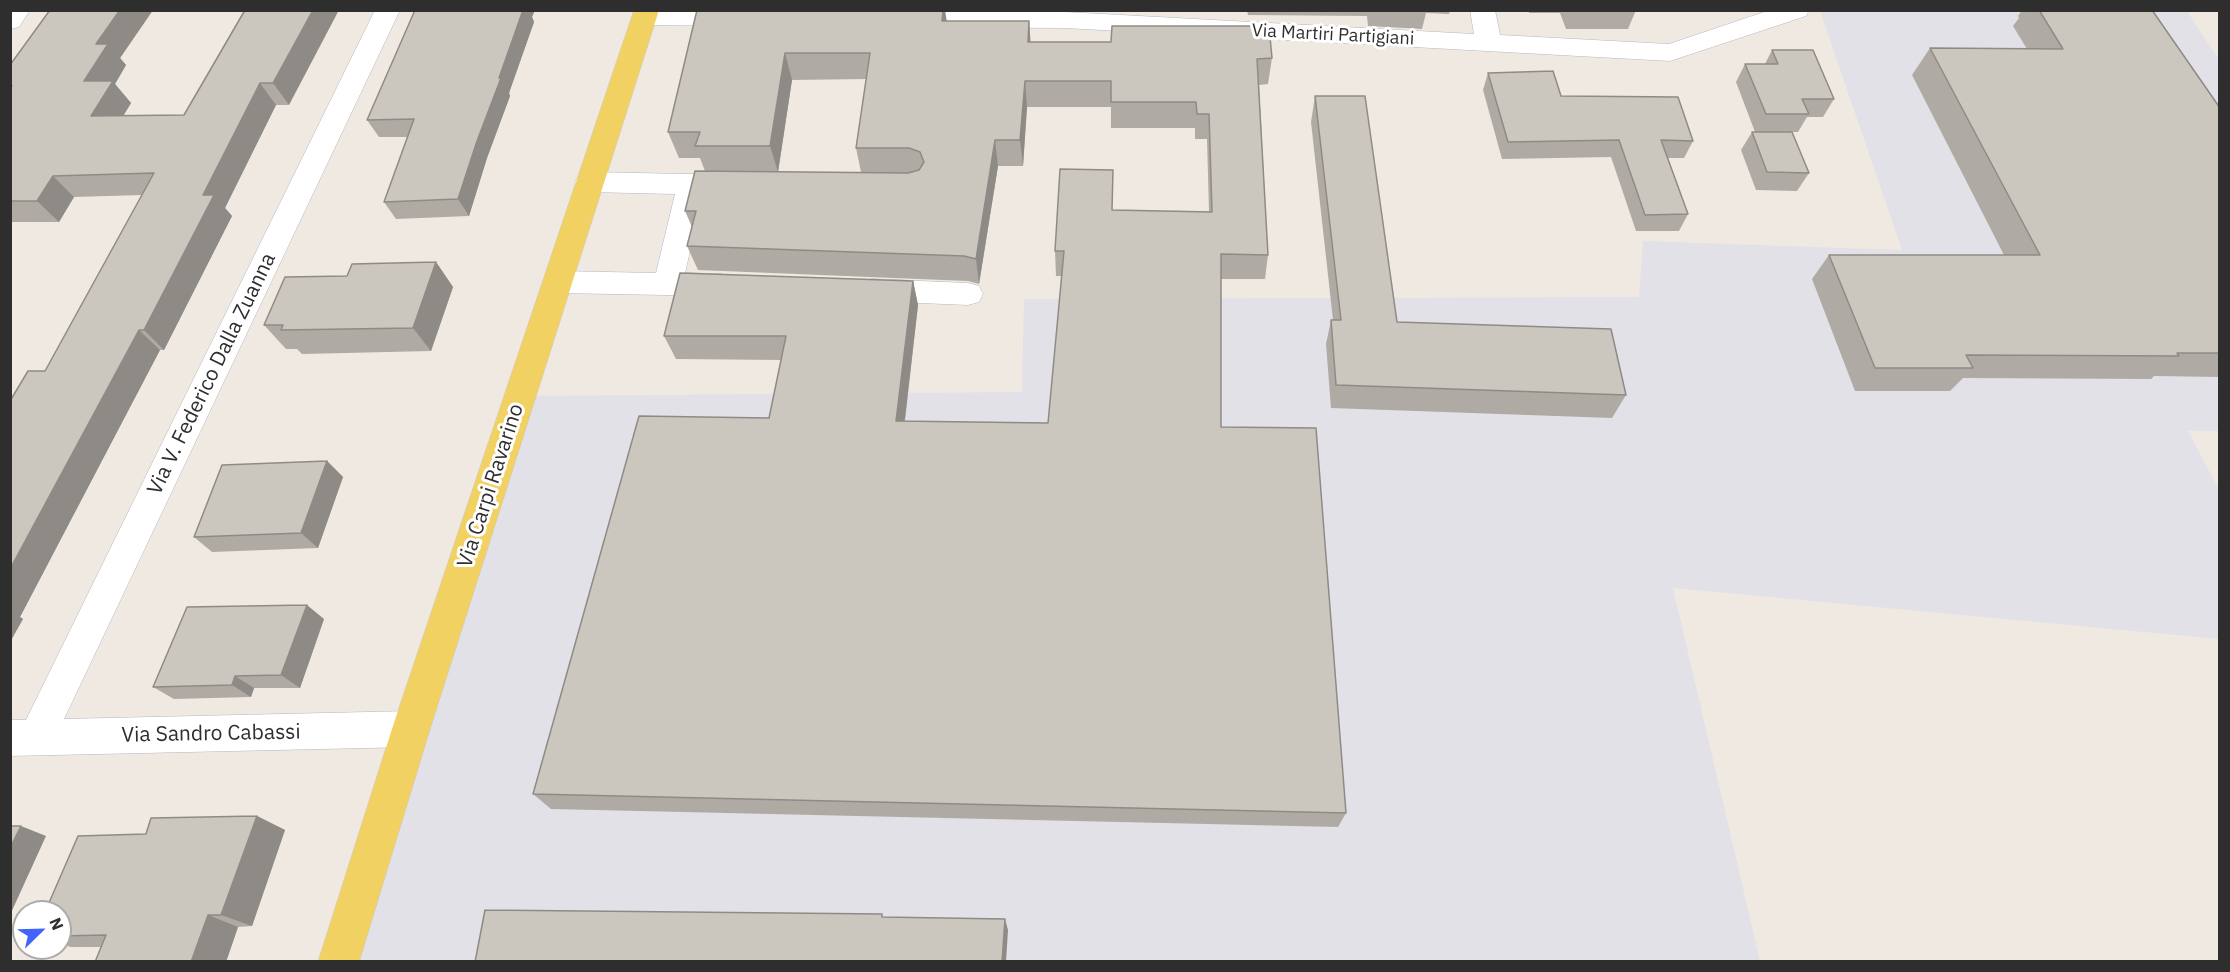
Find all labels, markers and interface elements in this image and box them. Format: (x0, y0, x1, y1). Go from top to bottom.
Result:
street label: Via Martiri Partigiani (1251, 20, 1415, 50)
street label: Via V. Federico Dalla Zuanna (142, 249, 282, 499)
street label: Via Carpi Ravarino (453, 401, 529, 571)
street label: Via Sandro Cabassi (121, 720, 301, 748)
north arrow (12, 900, 72, 960)
text: N (45, 915, 68, 933)

